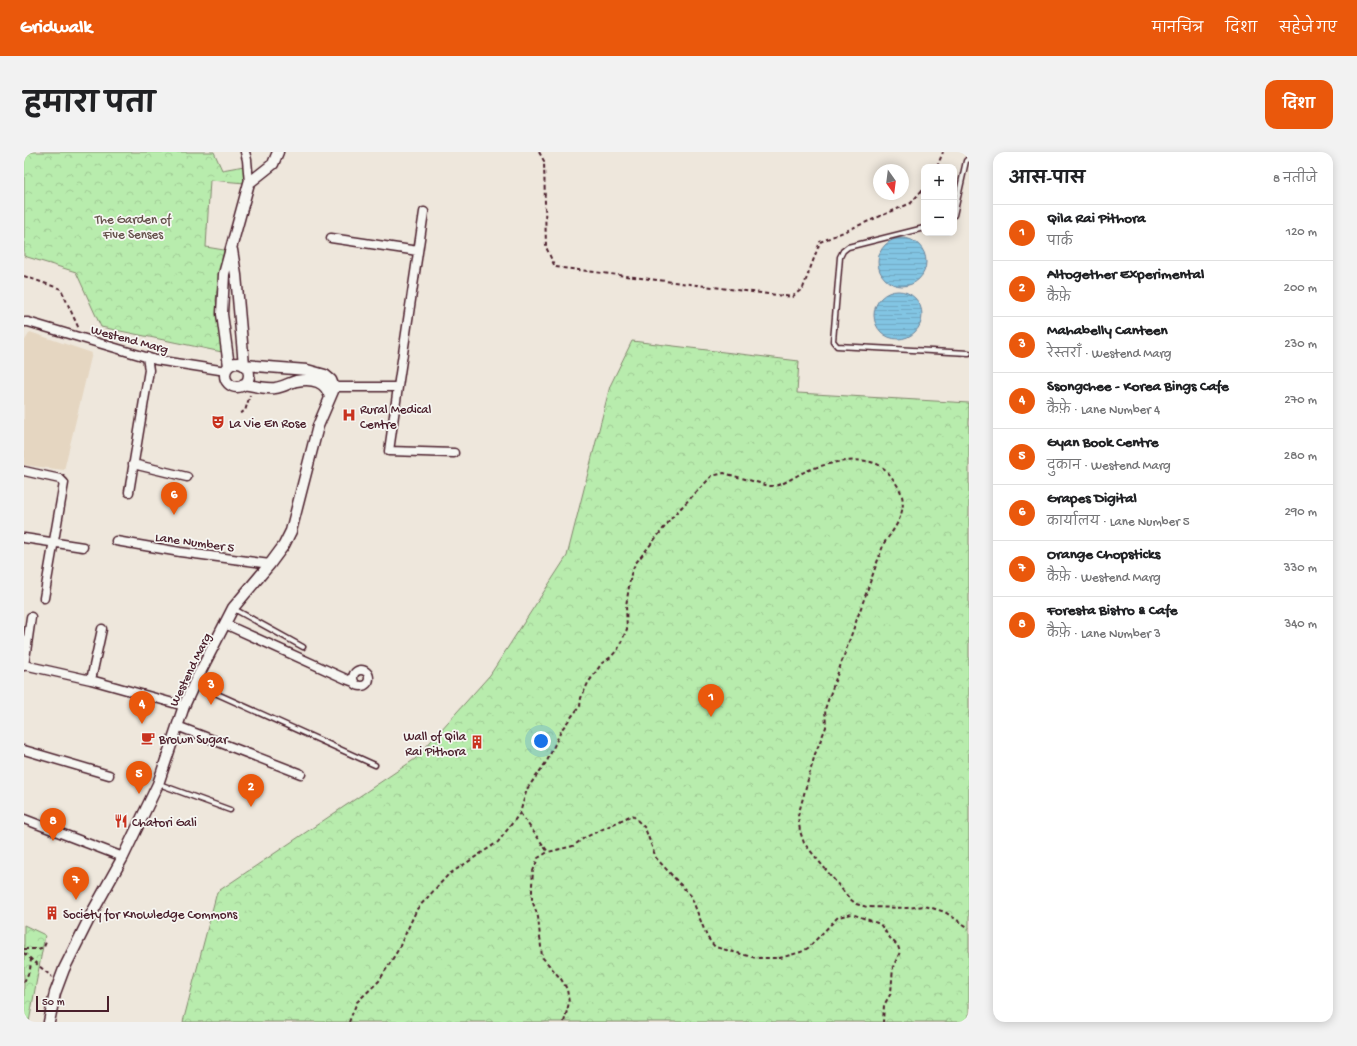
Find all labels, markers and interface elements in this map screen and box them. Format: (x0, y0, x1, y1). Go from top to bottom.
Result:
text: Gridwalk (20, 17, 92, 40)
text: मानचित्र (1152, 21, 1203, 38)
text: दिशा (1225, 21, 1257, 38)
text: सहेजे गए (1279, 21, 1337, 38)
button: दिशा (1265, 80, 1333, 129)
text: हमारा पता (24, 90, 155, 123)
north arrow (873, 164, 909, 200)
map controls (921, 164, 957, 236)
button: + (921, 164, 957, 200)
text: आस-पास (1009, 170, 1085, 190)
text: 8 नतीजे (1273, 172, 1317, 187)
button: − (921, 200, 957, 236)
text: Qila Rai Pithora (1047, 210, 1146, 228)
park label: The Garden of Five Senses (94, 213, 172, 243)
text: 1 (1019, 225, 1025, 240)
text: 120 m (1286, 225, 1317, 240)
text: पार्क (1047, 235, 1073, 250)
text: Altogether Experimental (1047, 266, 1204, 284)
text: 2 (1019, 281, 1025, 296)
text: 200 m (1284, 281, 1317, 296)
text: कैफ़े (1047, 291, 1071, 306)
text: Mahabelly Canteen (1047, 322, 1168, 340)
street label: Westend Marg (89, 323, 170, 358)
text: 3 (1019, 337, 1025, 352)
text: 230 m (1284, 337, 1317, 352)
text: रेस्तराँ · Westend Marg (1047, 347, 1171, 362)
text: Ssongchee - Korea Bings Cafe (1047, 378, 1229, 396)
text: 4 (1019, 393, 1025, 408)
text: 270 m (1284, 393, 1317, 408)
place label: Rural Medical Centre (360, 403, 431, 433)
text: कैफ़े · Lane Number 4 (1047, 403, 1160, 418)
hospital icon: Rural Medical Centre (341, 407, 357, 423)
theatre icon: La Vie En Rose (210, 414, 226, 430)
place label: La Vie En Rose (229, 417, 307, 432)
text: Gyan Book Centre (1047, 434, 1159, 452)
text: 5 (1019, 449, 1025, 464)
text: 280 m (1284, 449, 1317, 464)
text: दुकान · Westend Marg (1047, 459, 1171, 474)
pin: 6 (161, 482, 187, 515)
text: Grapes Digital (1047, 490, 1137, 508)
text: 6 (1019, 505, 1025, 520)
text: 290 m (1284, 505, 1317, 520)
text: कार्यालय · Lane Number 5 (1047, 515, 1190, 530)
street label: Lane Number 5 (154, 530, 235, 556)
text: Orange Chopsticks (1047, 546, 1160, 564)
text: 7 (1019, 561, 1025, 576)
text: 330 m (1284, 561, 1317, 576)
text: कैफ़े · Westend Marg (1047, 571, 1161, 586)
text: Foresta Bistro & Cafe (1047, 602, 1178, 620)
text: 8 (1018, 617, 1026, 632)
text: 340 m (1284, 617, 1317, 632)
text: कैफ़े · Lane Number 3 (1047, 627, 1161, 642)
street label: Westend Marg (167, 631, 215, 709)
pin: 3 (198, 672, 224, 705)
pin: 1 (698, 684, 724, 717)
pin: 4 (129, 691, 155, 724)
cafe icon: Brown Sugar (140, 730, 156, 746)
place label: Wall of Qila Rai Pithora (403, 730, 467, 760)
your location (531, 731, 551, 751)
place label: Brown Sugar (158, 733, 229, 748)
building icon: Wall of Qila Rai Pithora (469, 734, 485, 750)
pin: 5 (126, 761, 152, 794)
pin: 2 (238, 774, 264, 807)
pin: 8 (40, 808, 66, 841)
restaurant icon: Chatori Gali (113, 813, 129, 829)
place label: Chatori Gali (132, 816, 197, 831)
pin: 7 (63, 867, 89, 900)
building icon: Society for Knowledge Commons (44, 905, 60, 921)
place label: Society for Knowledge Commons (63, 908, 239, 923)
scale bar (36, 994, 109, 1013)
text: 50 m (42, 997, 64, 1009)

